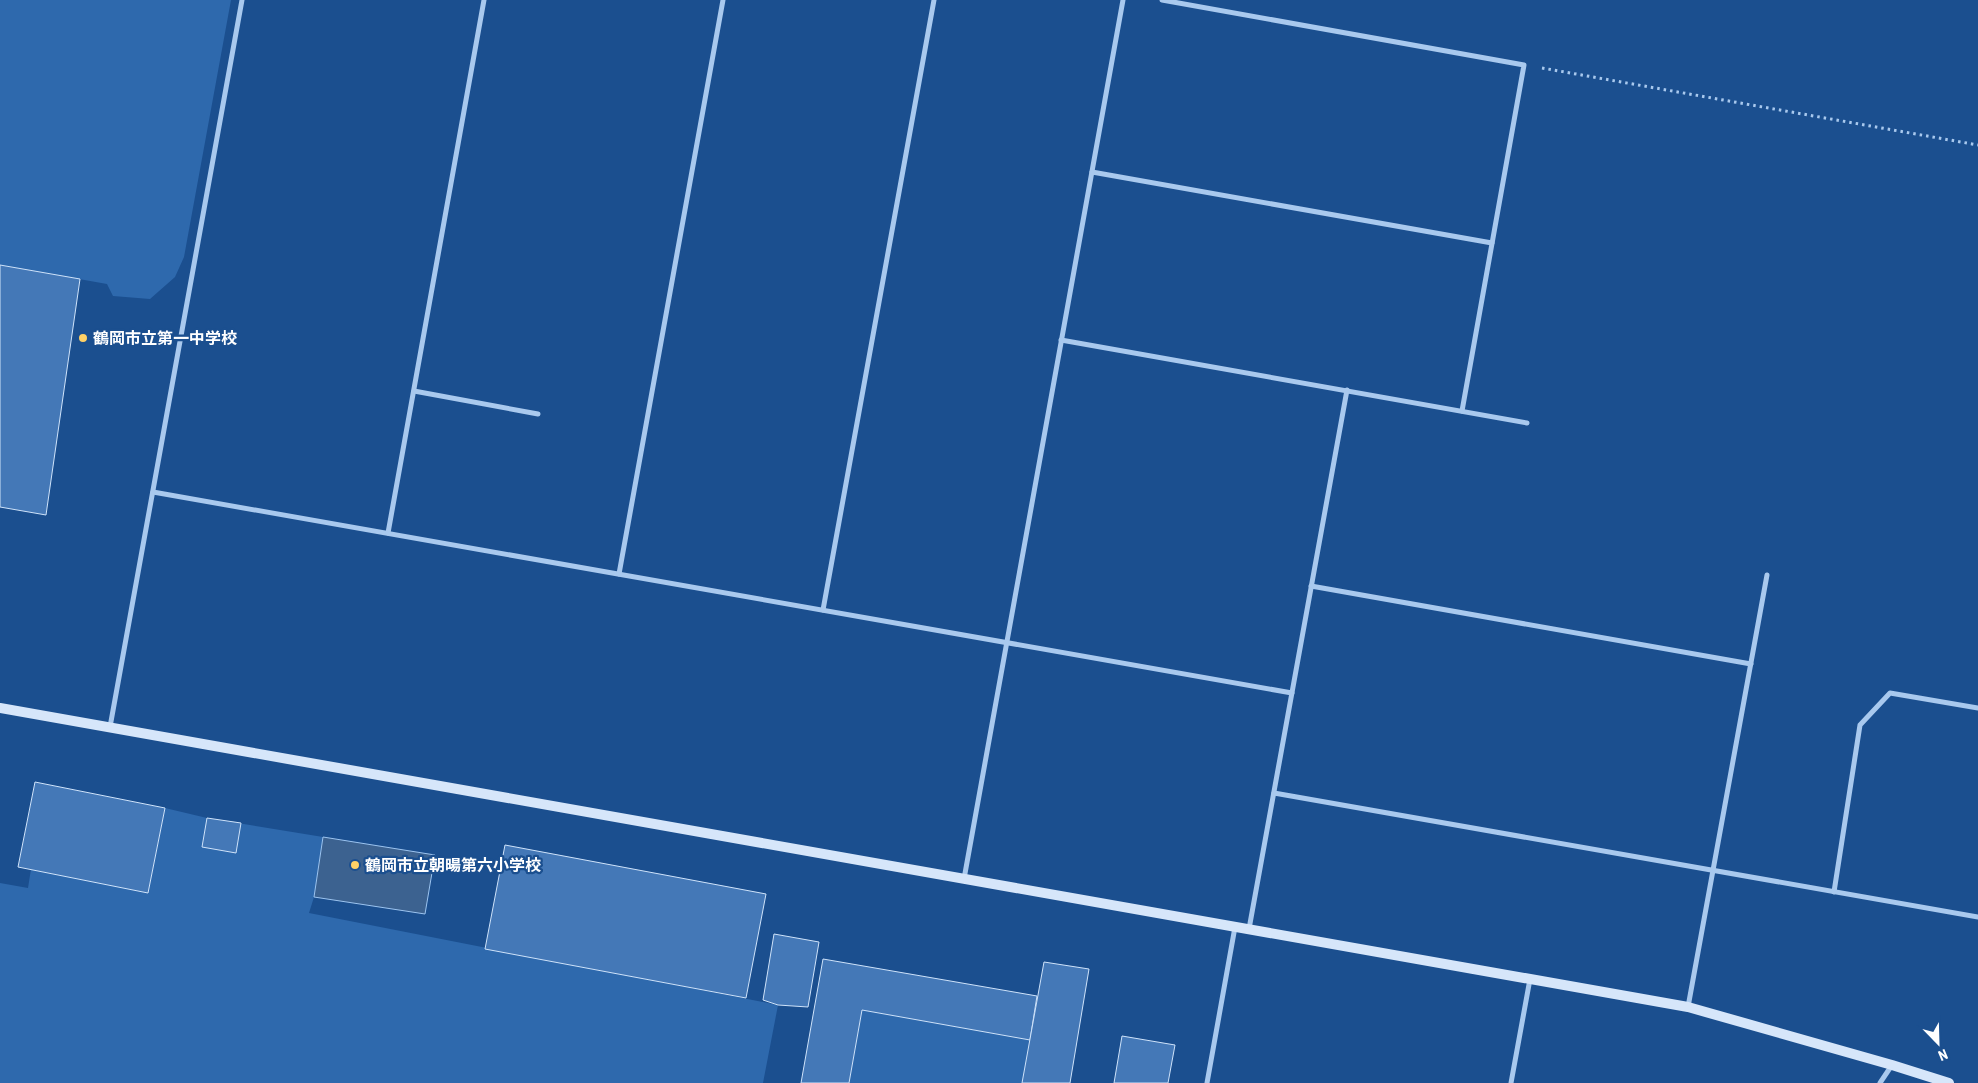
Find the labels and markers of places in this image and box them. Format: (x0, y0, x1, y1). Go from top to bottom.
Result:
place label: 鶴岡市立第一中学校 (93, 329, 237, 348)
marker: 鶴岡市立第一中学校 (77, 332, 89, 344)
place label: 鶴岡市立朝暘第六小学校 (365, 856, 541, 875)
marker: 鶴岡市立朝暘第六小学校 (349, 859, 361, 871)

